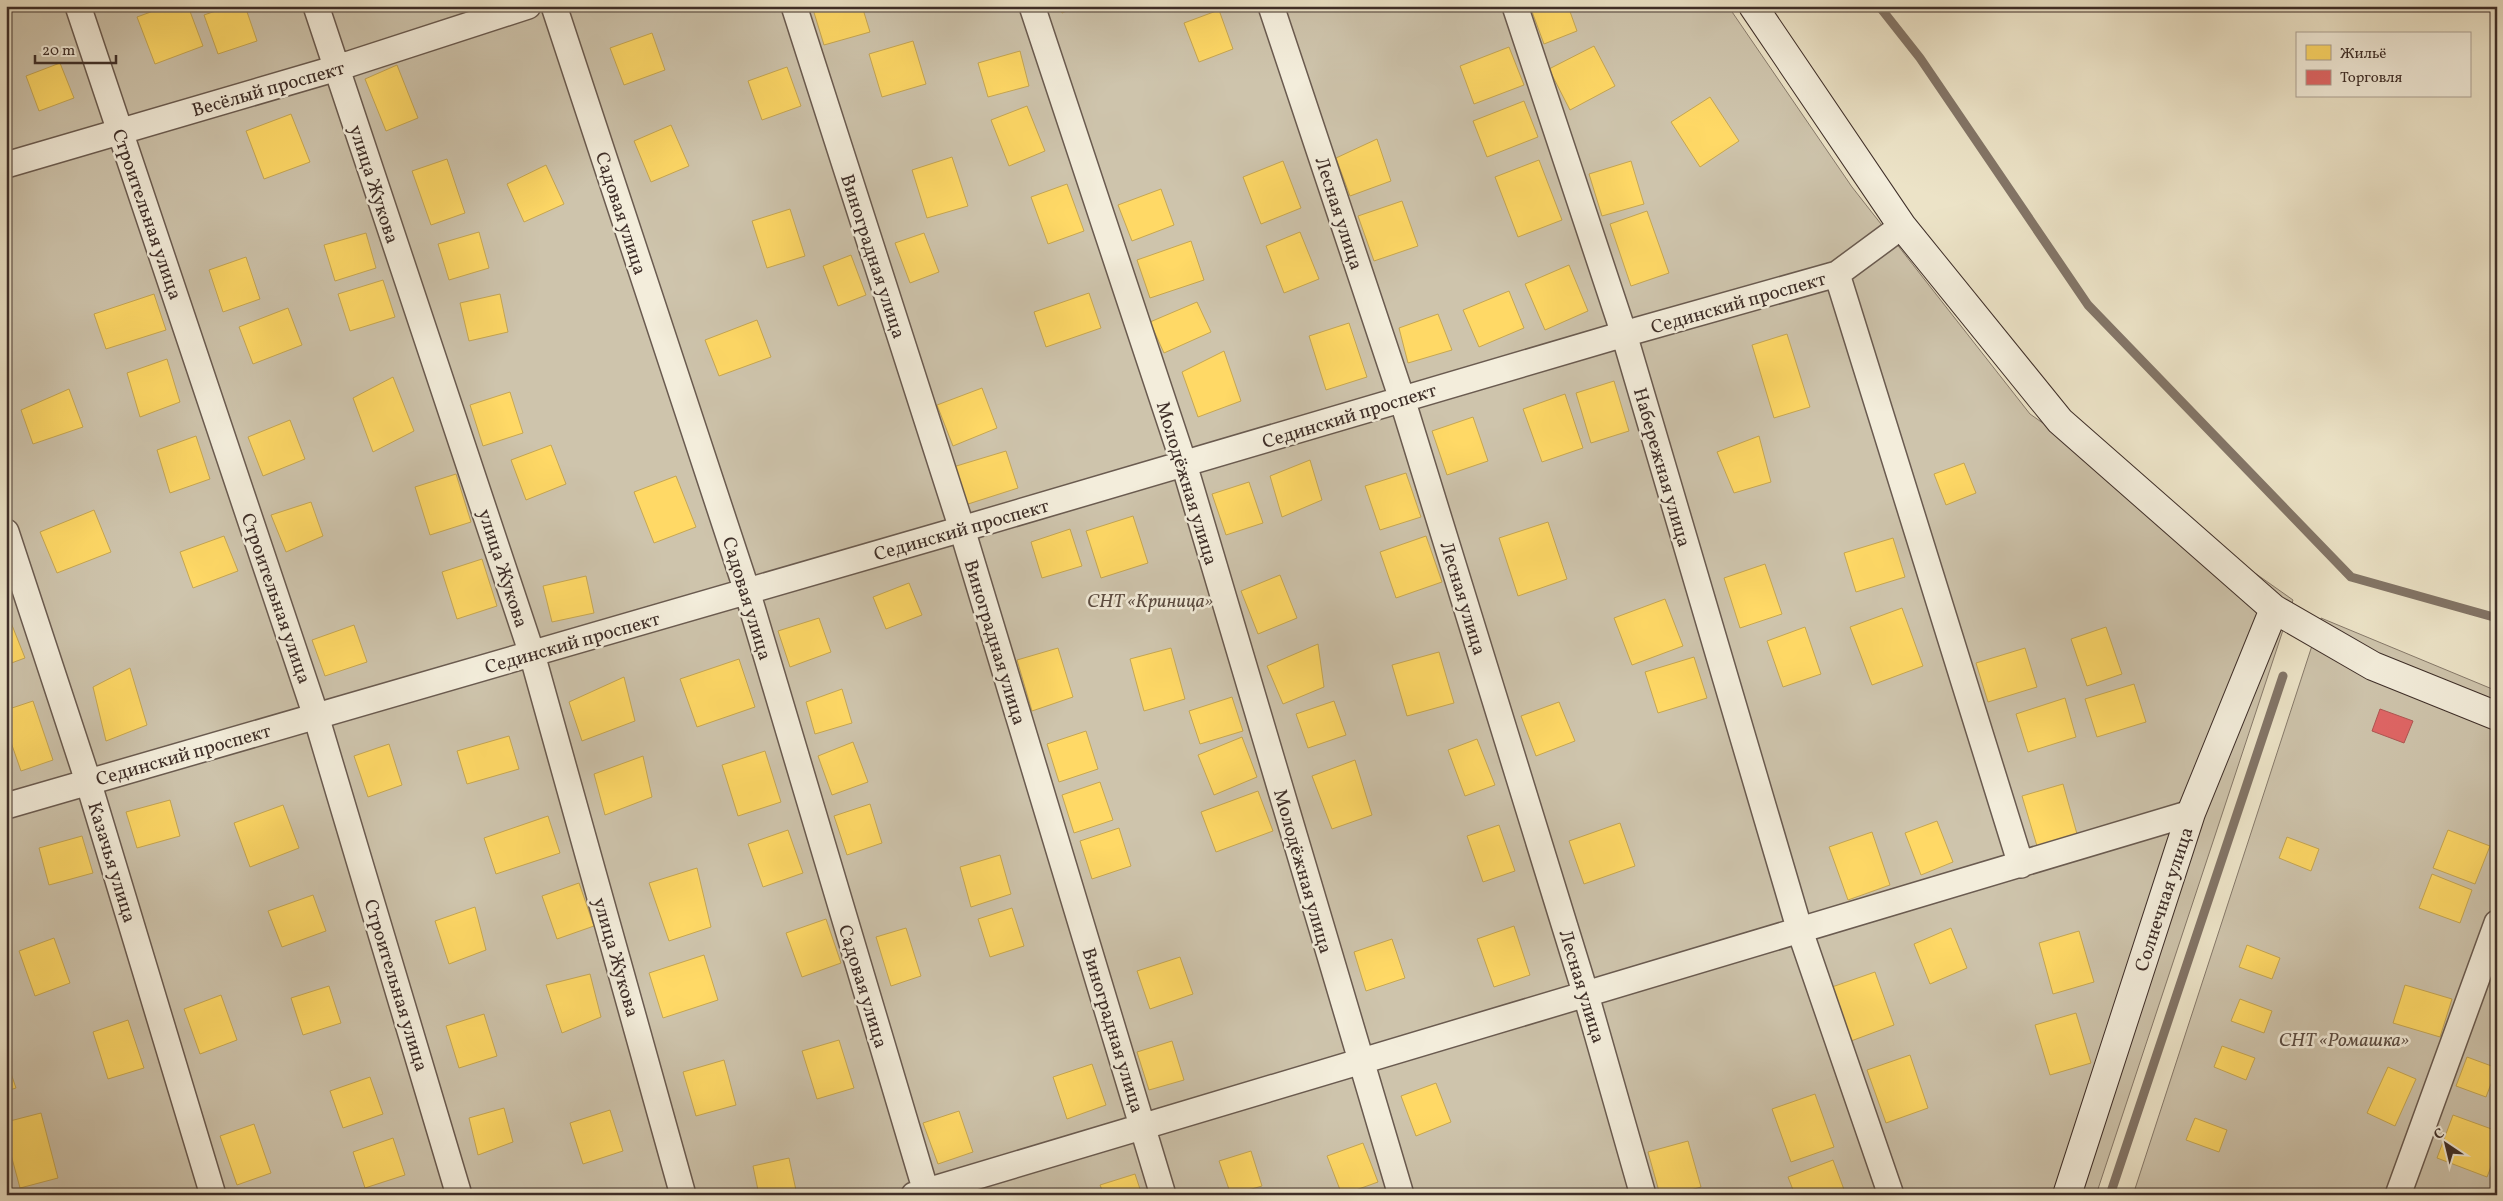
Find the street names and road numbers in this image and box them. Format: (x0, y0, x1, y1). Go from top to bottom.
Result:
street label: Весёлый проспект (189, 56, 348, 124)
street label: улица Жукова (342, 122, 404, 247)
street label: Строительная улица (105, 126, 188, 303)
street label: Садовая улица (588, 149, 652, 278)
street label: Лесная улица (1308, 154, 1369, 273)
street label: Виноградная улица (833, 171, 911, 342)
street label: Сединский проспект (1648, 266, 1830, 341)
street label: Сединский проспект (1259, 378, 1440, 456)
street label: Набережная улица (1626, 385, 1696, 550)
street label: Молодёжная улица (1149, 399, 1223, 569)
street label: Сединский проспект (871, 493, 1053, 568)
street label: улица Жукова (471, 506, 533, 631)
street label: Строительная улица (234, 510, 317, 687)
street label: Садовая улица (715, 534, 777, 664)
street label: Лесная улица (1432, 539, 1492, 659)
street label: Виноградная улица (957, 557, 1032, 728)
street label: Сединский проспект (482, 606, 664, 681)
street label: Сединский проспект (93, 718, 275, 793)
street label: Молодёжная улица (1266, 786, 1338, 957)
street label: Казачья улица (80, 799, 142, 926)
street label: Солнечная улица (2129, 824, 2201, 975)
street label: улица Жукова (586, 895, 645, 1020)
street label: Строительная улица (357, 896, 434, 1075)
street label: Садовая улица (831, 922, 893, 1052)
street label: Лесная улица (1551, 927, 1611, 1047)
street label: Виноградная улица (1075, 945, 1150, 1116)

